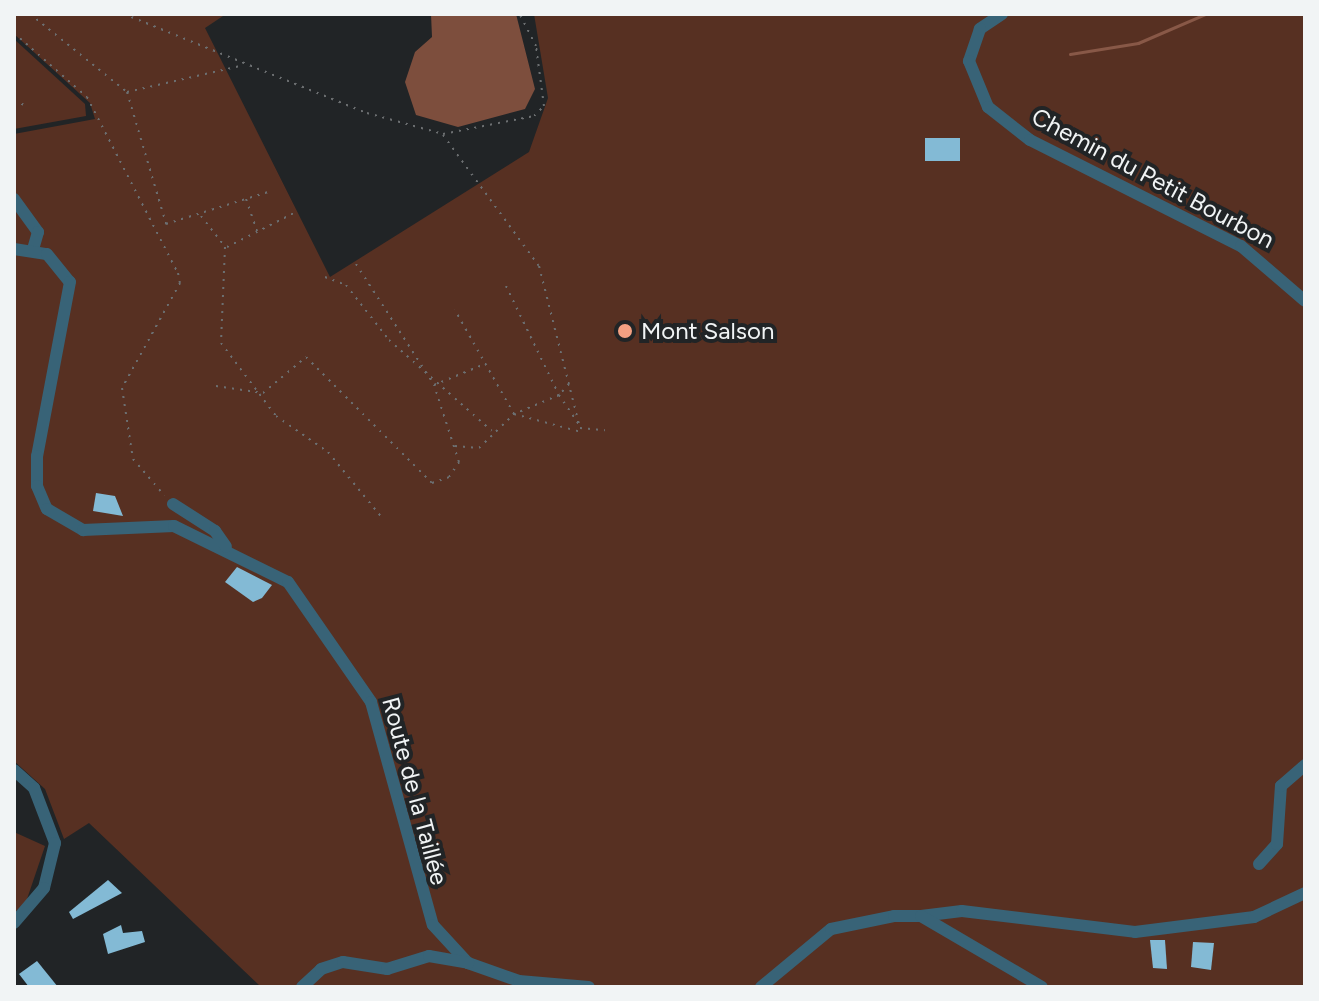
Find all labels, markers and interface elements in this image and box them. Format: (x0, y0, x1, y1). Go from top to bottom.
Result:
street label: Chemin du Petit Bourbon (1027, 102, 1279, 254)
place label: Mont Salson (641, 317, 774, 345)
marker: Mont Salson (616, 322, 634, 340)
street label: Route de la Taillée (376, 694, 454, 888)

